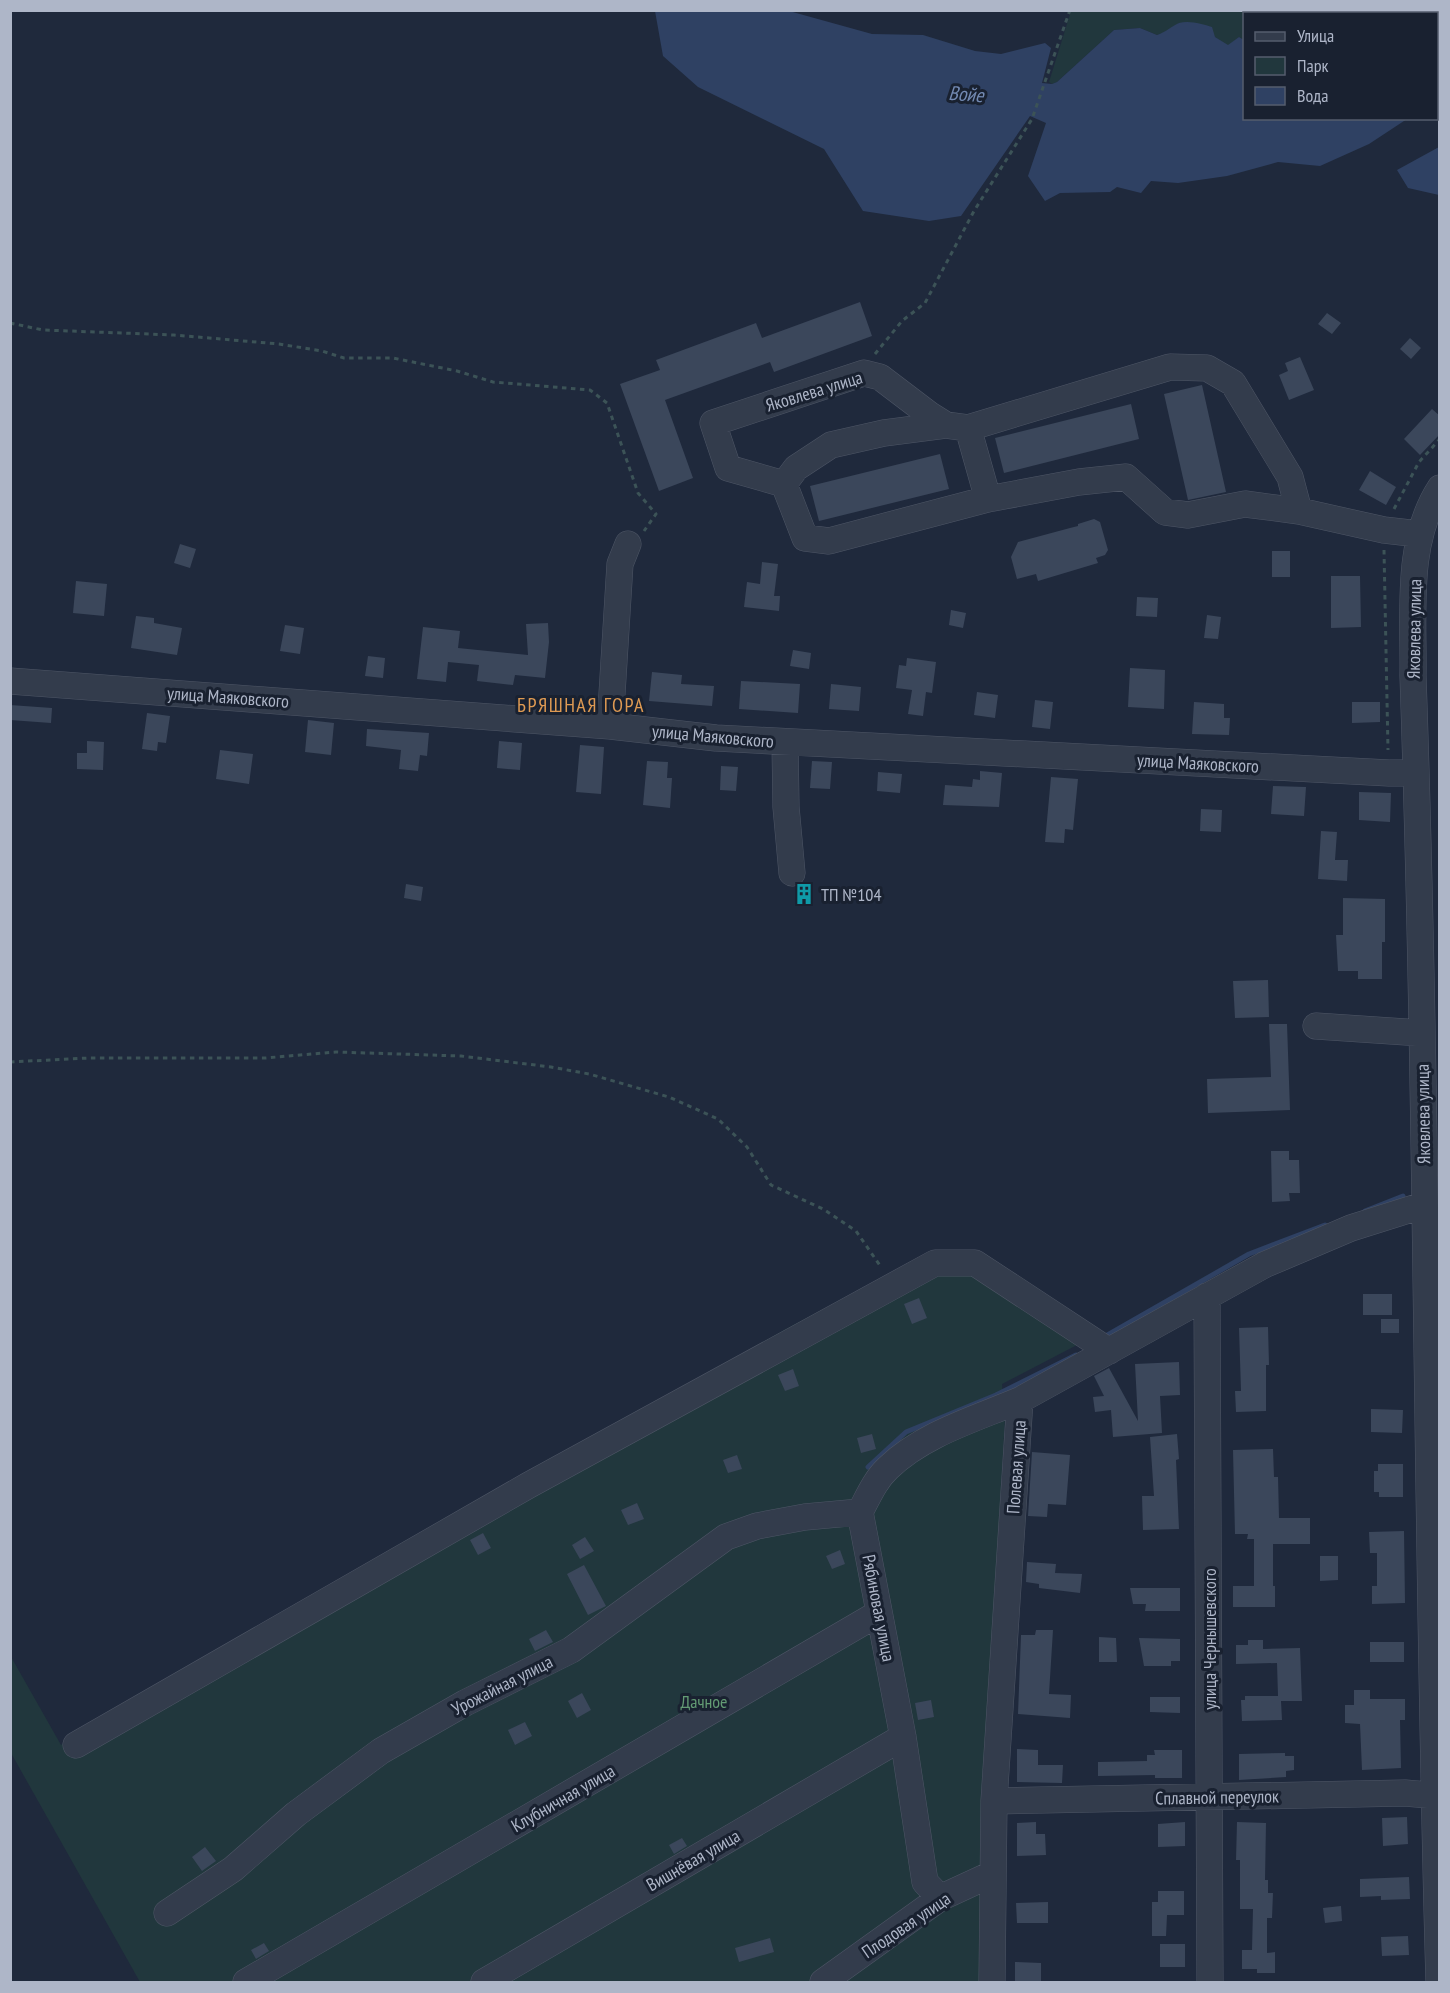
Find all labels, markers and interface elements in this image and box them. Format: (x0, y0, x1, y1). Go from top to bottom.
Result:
legend (1243, 12, 1438, 120)
text: Улица (1297, 24, 1334, 47)
text: Парк (1297, 54, 1328, 77)
water label: Войе (948, 80, 986, 108)
text: Вода (1297, 84, 1328, 107)
street label: Яковлева улица (763, 365, 865, 417)
street label: Яковлева улица (1402, 579, 1426, 679)
street label: улица Маяковского (166, 681, 290, 713)
district label: БРЯШНАЯ ГОРА (517, 692, 645, 718)
street label: улица Маяковского (651, 719, 775, 753)
street label: улица Маяковского (1136, 748, 1260, 778)
building icon: ТП №104 (792, 882, 816, 906)
place label: ТП №104 (821, 883, 881, 906)
street label: Яковлева улица (1411, 1064, 1435, 1164)
street label: Полевая улица (1001, 1419, 1031, 1515)
street label: Рябиновая улица (857, 1553, 901, 1663)
street label: улица Чернышевского (1198, 1568, 1221, 1710)
street label: Урожайная улица (448, 1650, 556, 1720)
park label: Дачное (680, 1690, 728, 1713)
street label: Клубничная улица (507, 1759, 619, 1837)
street label: Сплавной переулок (1155, 1784, 1279, 1810)
street label: Вишнёвая улица (642, 1824, 744, 1896)
street label: Плодовая улица (857, 1887, 955, 1963)

